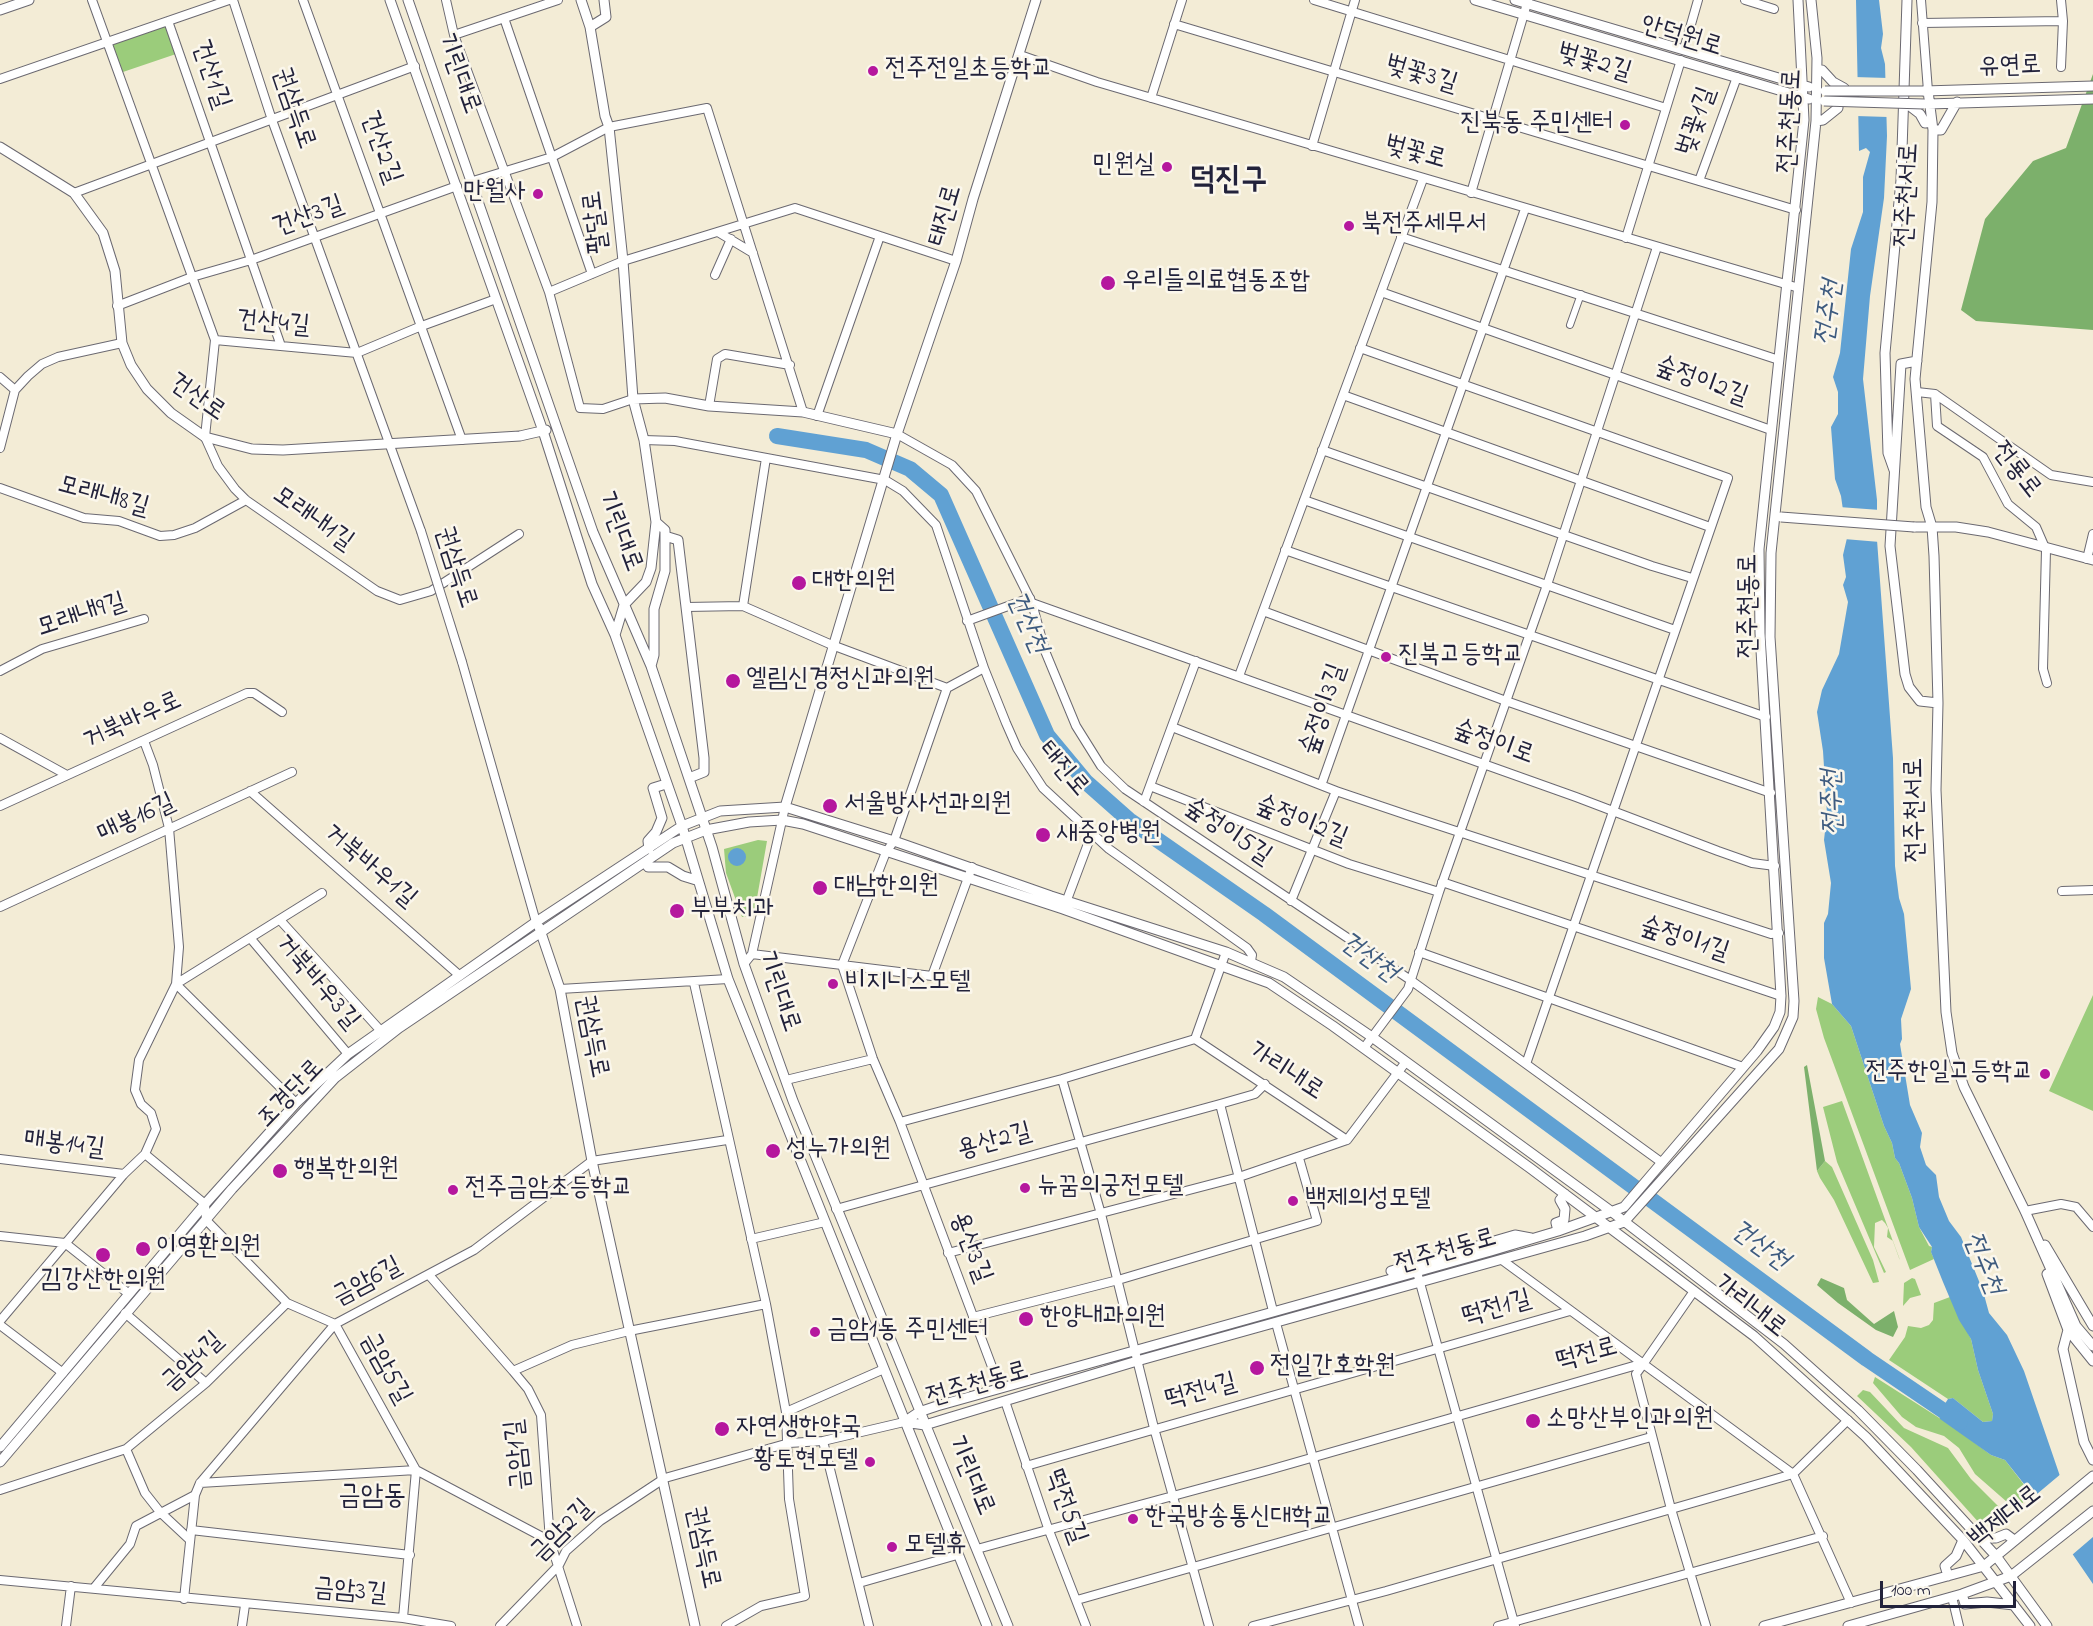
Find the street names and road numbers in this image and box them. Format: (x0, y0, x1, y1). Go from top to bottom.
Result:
street label: 안덕원로 (1636, 11, 1726, 65)
street label: 기린대로 (428, 29, 486, 119)
street label: 건산1길 (183, 36, 235, 114)
street label: 벚꽃2길 (1553, 38, 1635, 90)
street label: 벚꽃3길 (1381, 50, 1461, 102)
street label: 유연로 (1978, 51, 2042, 85)
street label: 권삼득로 (264, 64, 320, 154)
street label: 전주천동로 (1774, 68, 1810, 174)
street label: 벚꽃1길 (1671, 83, 1725, 161)
street label: 건산2길 (351, 107, 407, 189)
street label: 벚꽃로 (1381, 130, 1449, 178)
street label: 전주천서로 (1891, 142, 1927, 248)
street label: 태진로 (923, 182, 971, 250)
street label: 팔달로 (579, 189, 617, 255)
street label: 건산3길 (269, 191, 349, 245)
street label: 건산4길 (235, 306, 311, 344)
street label: 숲정이2길 (1650, 352, 1752, 414)
street label: 건산로 (161, 368, 231, 430)
street label: 전룡로 (1983, 437, 2047, 505)
street label: 모래내8길 (54, 471, 152, 525)
street label: 모래내1길 (265, 481, 359, 559)
street label: 기린대로 (588, 487, 648, 577)
street label: 권삼득로 (426, 523, 482, 613)
street label: 전주천동로 (1735, 554, 1767, 658)
street label: 모래내9길 (34, 588, 130, 646)
street label: 숲정이3길 (1295, 660, 1355, 760)
street label: 거북바우로 (79, 686, 187, 758)
street label: 숲정이로 (1448, 715, 1538, 773)
street label: 태진로 (1030, 736, 1094, 804)
street label: 전주천서로 (1900, 757, 1934, 863)
street label: 매봉16길 (93, 788, 181, 852)
street label: 숲정이2길 (1250, 790, 1352, 856)
street label: 숲정이5길 (1177, 793, 1277, 873)
street label: 거북바우1길 (316, 818, 422, 916)
street label: 숲정이1길 (1635, 912, 1733, 970)
street label: 거북바우3길 (267, 929, 365, 1037)
street label: 기린대로 (749, 947, 805, 1037)
street label: 권삼득로 (567, 993, 613, 1081)
street label: 가리내로 (1241, 1037, 1329, 1109)
street label: 조경단로 (252, 1054, 332, 1136)
street label: 용산2길 (954, 1118, 1036, 1168)
street label: 매봉14길 (22, 1126, 106, 1166)
street label: 용산3길 (941, 1208, 997, 1288)
street label: 전주천동로 (1391, 1224, 1501, 1282)
street label: 금암6길 (328, 1252, 408, 1314)
street label: 가리내로 (1706, 1270, 1792, 1346)
street label: 떡전1길 (1459, 1285, 1535, 1335)
street label: 금암4길 (156, 1327, 232, 1399)
street label: 금암5길 (352, 1327, 416, 1411)
street label: 떡전로 (1553, 1333, 1621, 1379)
street label: 전주천동로 (923, 1357, 1033, 1415)
street label: 떡전4길 (1161, 1368, 1241, 1418)
street label: 금암1길 (501, 1418, 539, 1492)
street label: 기린대로 (938, 1431, 1000, 1521)
street label: 떡전5길 (1036, 1465, 1092, 1549)
street label: 백제대로 (1963, 1480, 2049, 1556)
street label: 금암2길 (525, 1494, 601, 1570)
street label: 권삼득로 (677, 1504, 725, 1592)
street label: 금암3길 (312, 1574, 388, 1612)

